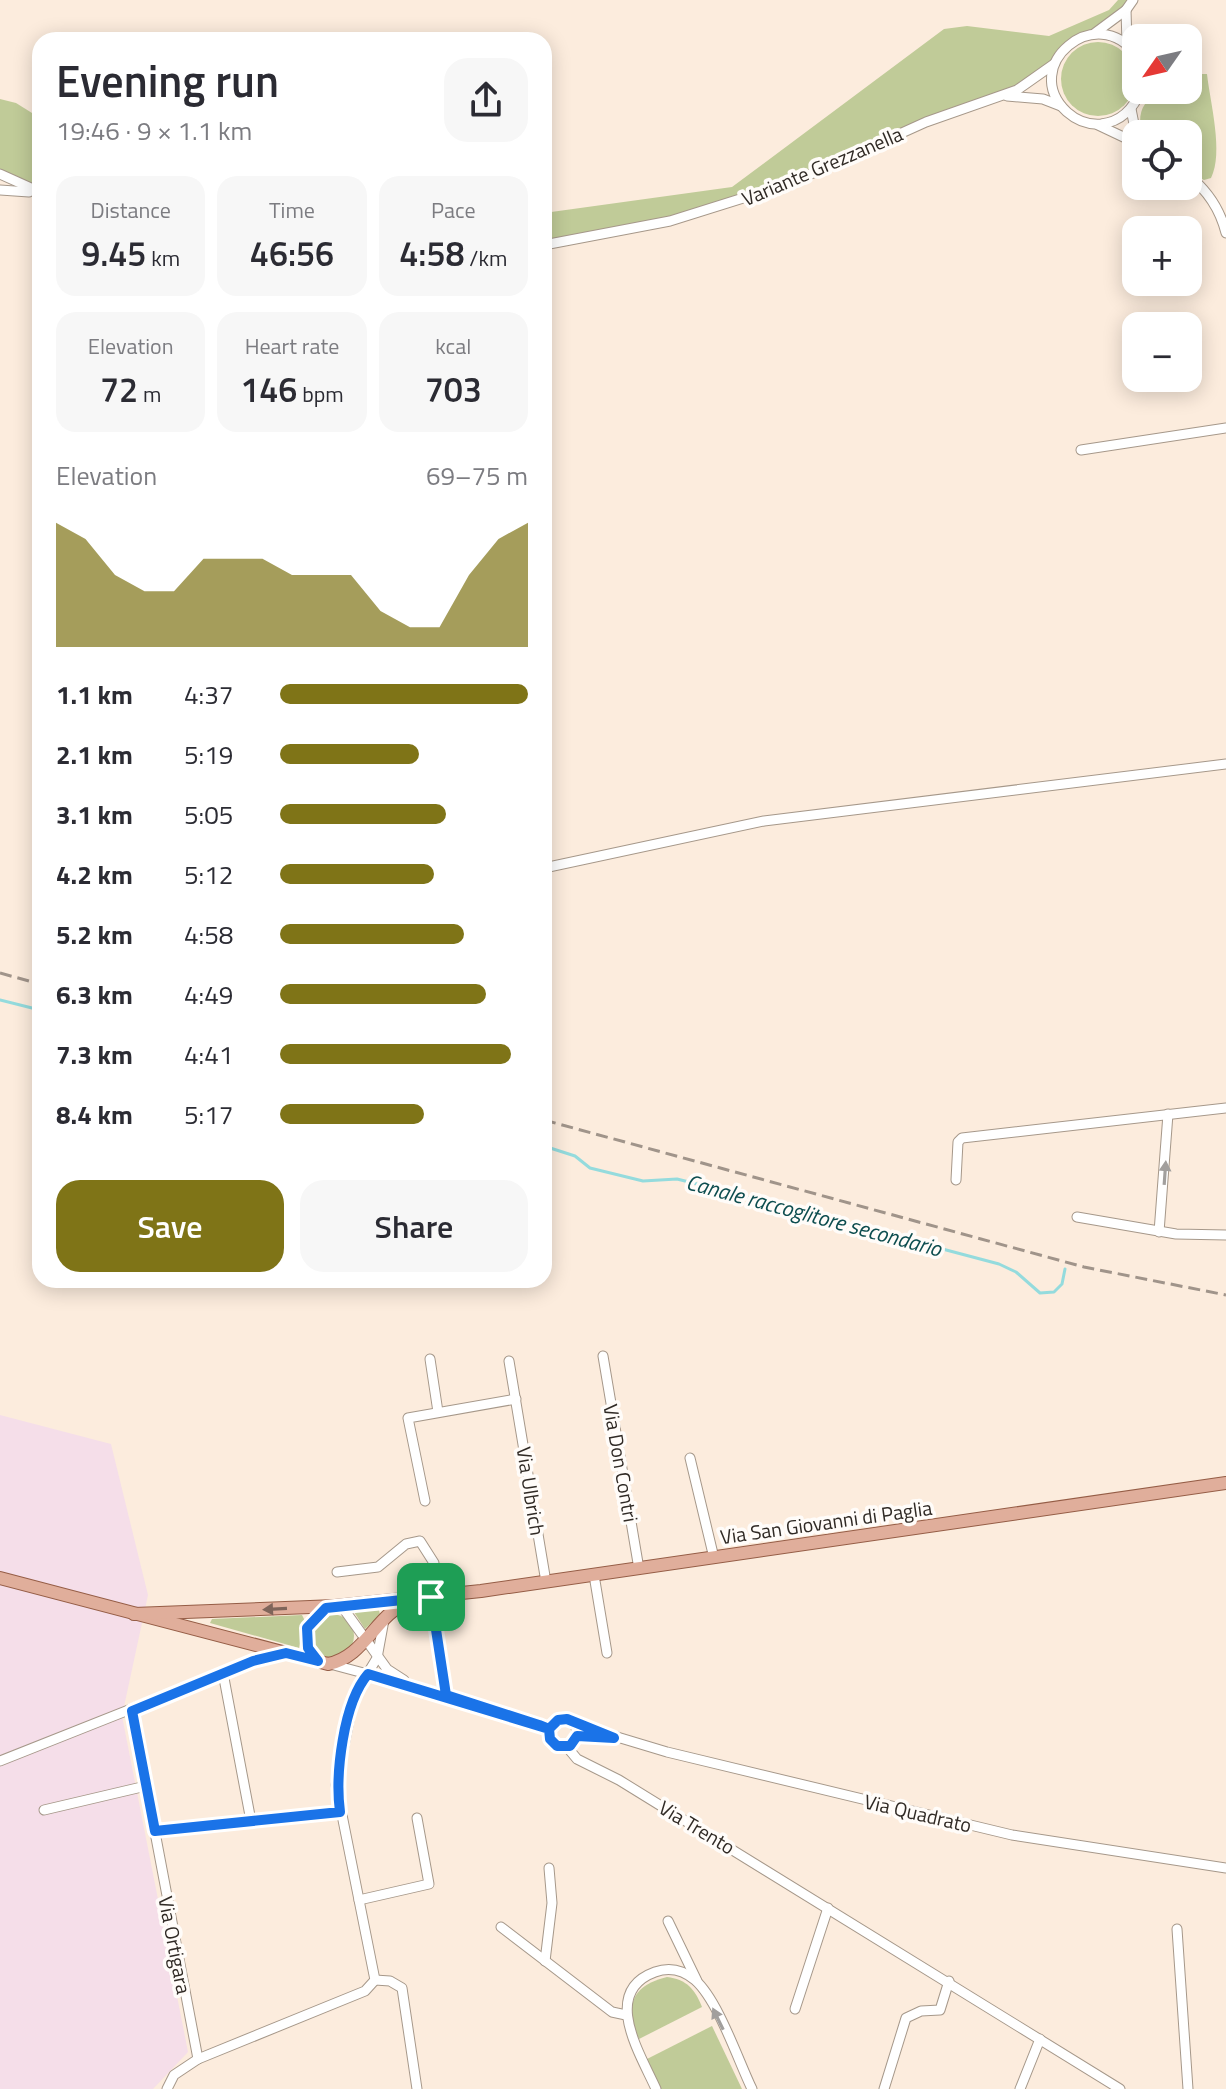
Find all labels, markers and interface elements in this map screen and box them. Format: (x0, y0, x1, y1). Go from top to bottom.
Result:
north arrow (1122, 24, 1202, 104)
map controls (1122, 24, 1202, 392)
text: Evening run (56, 47, 279, 114)
button: share (444, 58, 528, 142)
text: 19:46 · 9 × 1.1 km (56, 111, 252, 150)
street label: Variante Grezzanella (737, 118, 907, 214)
button: locate (1122, 120, 1202, 200)
text: Distance (90, 193, 171, 227)
text: Time (269, 193, 315, 227)
text: Pace (431, 193, 476, 227)
button: + (1122, 216, 1202, 296)
text: 9.45 (81, 227, 146, 279)
text: 46:56 (250, 227, 334, 279)
text: 4:58 (399, 227, 465, 279)
text: km (146, 241, 180, 275)
text: /km (465, 241, 507, 275)
button: − (1122, 312, 1202, 392)
text: Elevation (88, 329, 173, 363)
text: Heart rate (245, 329, 339, 363)
text: kcal (435, 329, 471, 363)
text: 72 (100, 363, 138, 415)
text: 146 (240, 363, 297, 415)
text: 703 (425, 363, 482, 415)
text: m (138, 377, 161, 411)
text: bpm (297, 377, 344, 411)
text: Elevation (56, 456, 157, 495)
text: 69–75 m (426, 456, 528, 495)
text: 1.1 km (56, 675, 133, 714)
text: 4:37 (184, 675, 233, 714)
text: 2.1 km (56, 735, 133, 774)
text: 5:19 (184, 735, 233, 774)
text: 3.1 km (56, 795, 133, 834)
text: 5:05 (184, 795, 233, 834)
text: 4.2 km (56, 855, 133, 894)
text: 5:12 (184, 855, 233, 894)
text: 5.2 km (56, 915, 133, 954)
text: 4:58 (184, 915, 233, 954)
text: 6.3 km (56, 975, 133, 1014)
text: 4:49 (184, 975, 233, 1014)
text: 7.3 km (56, 1035, 133, 1074)
text: 4:41 (184, 1035, 233, 1074)
text: 8.4 km (56, 1095, 133, 1134)
text: 5:17 (184, 1095, 233, 1134)
one-way arrow (1158, 1160, 1171, 1185)
water label: Canale raccoglitore secondario (682, 1165, 947, 1266)
button: Save (56, 1180, 284, 1272)
button: Share (300, 1180, 528, 1272)
street label: Via Don Contri (595, 1402, 647, 1524)
street label: Via Ulbrich (509, 1445, 553, 1537)
street label: Via San Giovanni di Paglia (718, 1492, 934, 1552)
pin (397, 1563, 465, 1631)
icon: arrive (409, 1575, 453, 1619)
one-way arrow (261, 1603, 287, 1616)
street label: Via Quadrato (861, 1786, 975, 1840)
street label: Via Trento (653, 1792, 741, 1862)
street label: Via Ortigara (150, 1893, 200, 1997)
one-way arrow (711, 2007, 725, 2030)

